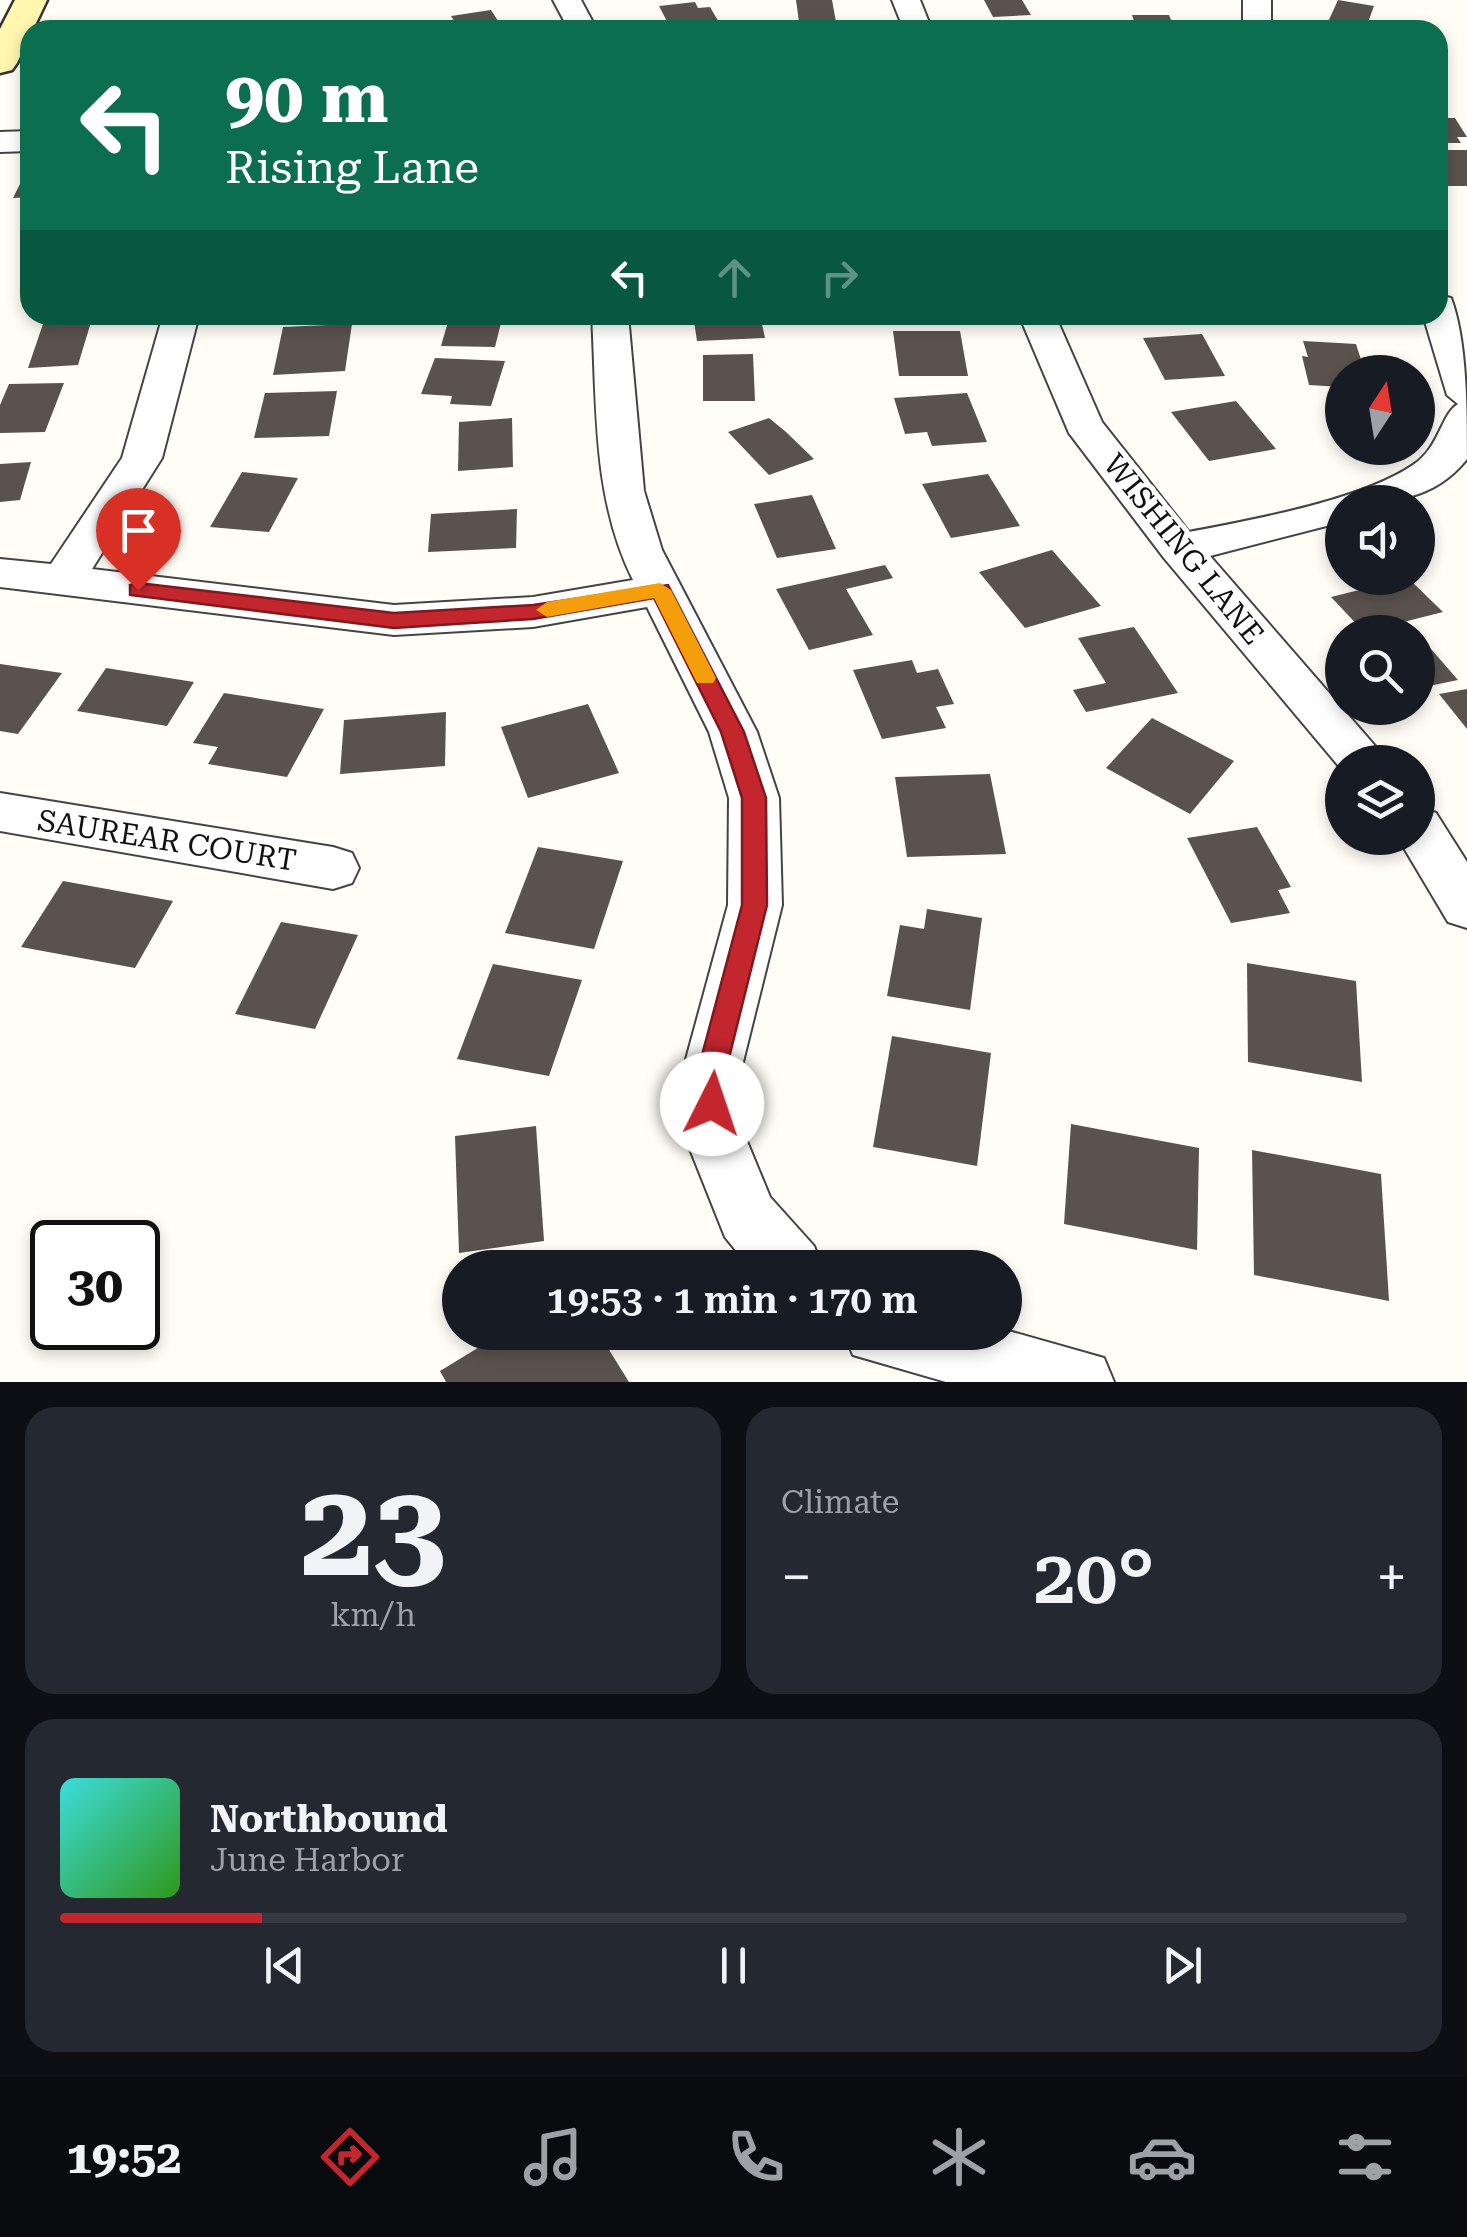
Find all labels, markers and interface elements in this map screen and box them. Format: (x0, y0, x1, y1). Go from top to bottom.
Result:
text: 90 m (225, 57, 389, 139)
icon: left (60, 60, 190, 190)
text: Rising Lane (225, 141, 479, 194)
icon: left (602, 250, 657, 305)
icon: ahead (707, 250, 762, 305)
icon: right (812, 250, 867, 305)
north arrow (1325, 355, 1435, 465)
map controls (1325, 355, 1435, 855)
street label: WISHING LANE (1097, 447, 1271, 651)
button: sound (1325, 485, 1435, 595)
pin (96, 488, 181, 591)
icon: arrive (111, 503, 166, 558)
button: search (1325, 615, 1435, 725)
button: layers (1325, 745, 1435, 855)
street label: SAUREAR COURT (35, 802, 299, 878)
position arrow (660, 1052, 764, 1156)
speed limit sign: 30 (30, 1220, 160, 1350)
text: 19:53 · 1 min · 170 m (547, 1278, 918, 1322)
text: 23 (300, 1454, 446, 1607)
text: Climate (781, 1483, 899, 1521)
text: 20° (1033, 1533, 1155, 1621)
text: − (781, 1545, 812, 1609)
text: + (1376, 1545, 1407, 1609)
text: km/h (330, 1596, 416, 1634)
text: Northbound (210, 1797, 448, 1841)
text: June Harbor (210, 1841, 404, 1879)
icon: previous (257, 1938, 312, 1993)
icon: pause (706, 1938, 761, 1993)
icon: next (1155, 1938, 1210, 1993)
icon: directions (315, 2122, 385, 2192)
icon: music (518, 2122, 588, 2192)
icon: phone (721, 2122, 791, 2192)
icon: climate (924, 2122, 994, 2192)
icon: car (1127, 2122, 1197, 2192)
icon: filters (1330, 2122, 1400, 2192)
text: 19:52 (67, 2131, 181, 2184)

